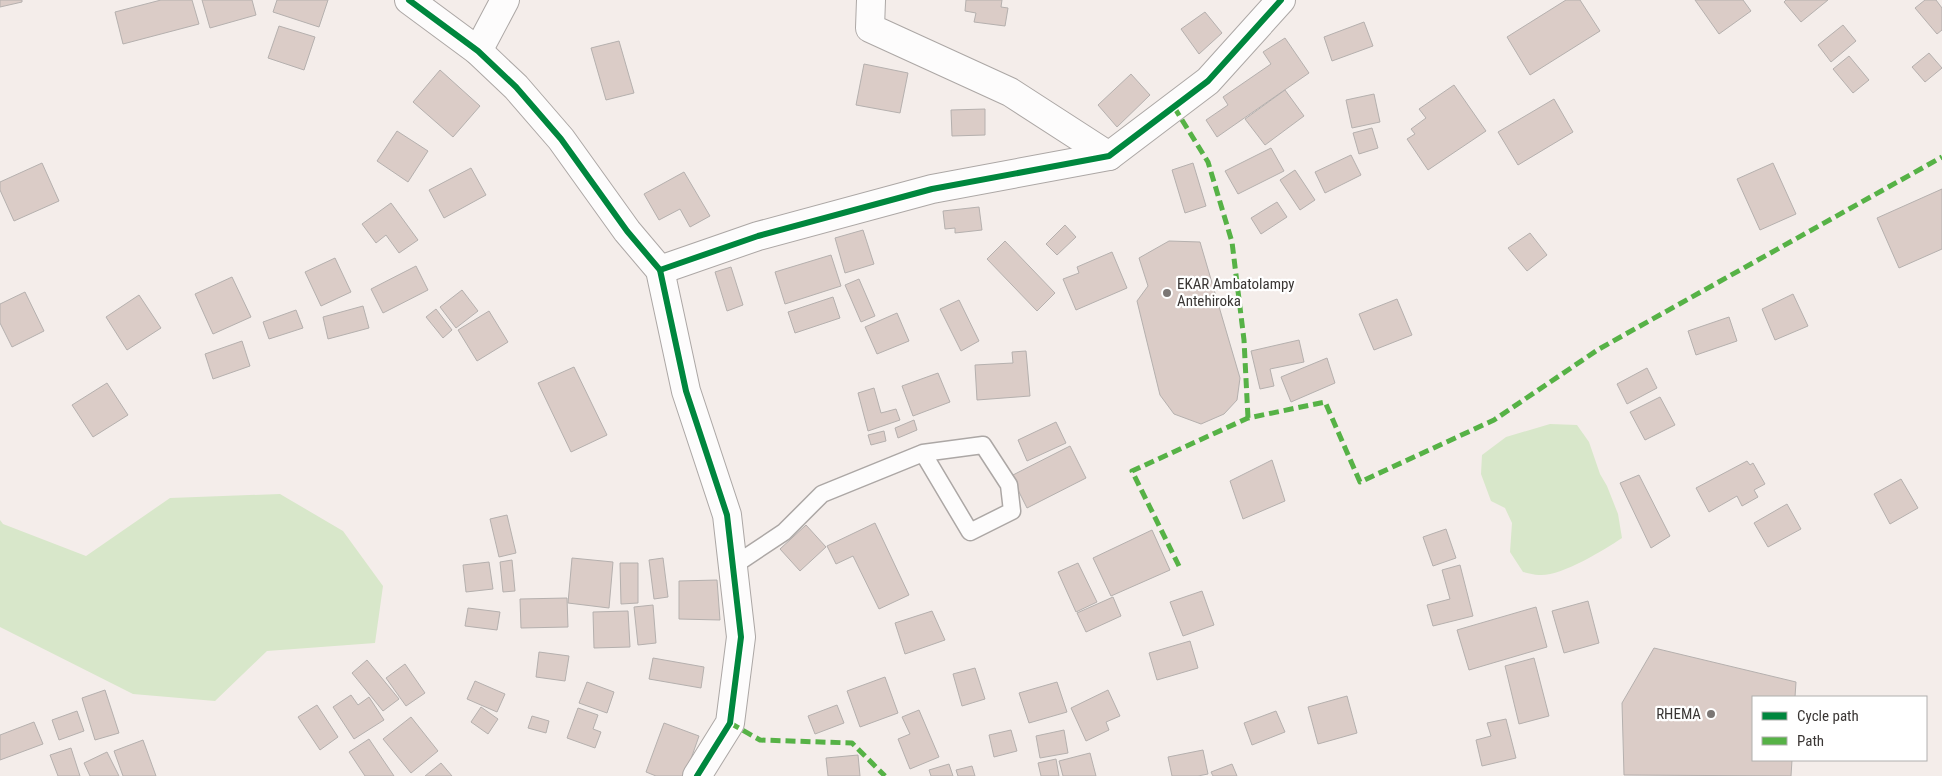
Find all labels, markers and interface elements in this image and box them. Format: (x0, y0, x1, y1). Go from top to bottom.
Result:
place label: EKAR Ambatolampy Antehiroka (1177, 275, 1295, 310)
marker: EKAR Ambatolampy Antehiroka (1161, 287, 1173, 299)
legend (1752, 696, 1927, 761)
place label: RHEMA (1656, 705, 1701, 723)
text: Cycle path (1797, 707, 1859, 725)
marker: RHEMA (1705, 708, 1717, 720)
text: Path (1797, 732, 1824, 750)

